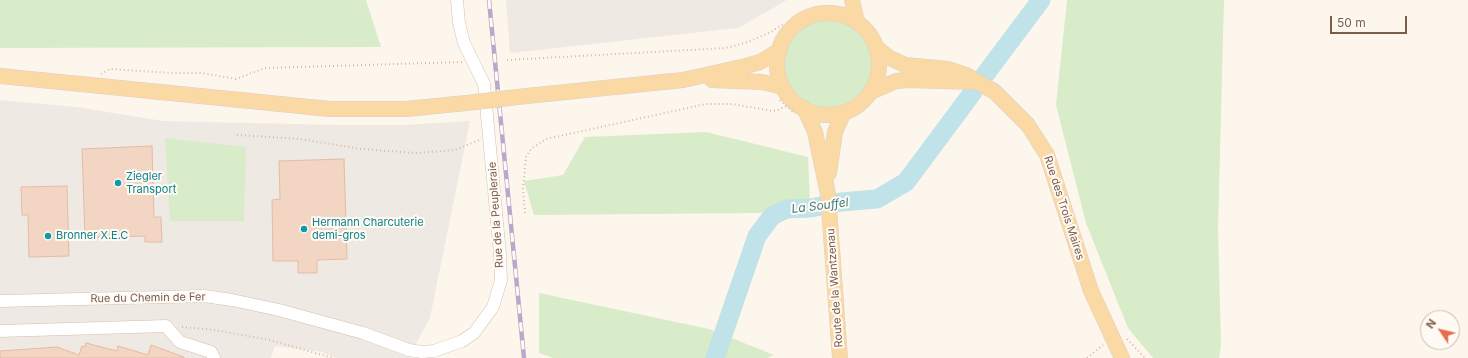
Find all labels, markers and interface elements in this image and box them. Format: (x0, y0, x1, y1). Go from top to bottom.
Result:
scale bar (1332, 8, 1409, 34)
text: 50 m (1337, 15, 1366, 30)
street label: Rue des Trois Maires (1041, 154, 1087, 262)
street label: Rue de la Peupleraie (486, 161, 506, 269)
place label: Ziegler Transport (126, 170, 176, 196)
marker: Ziegler Transport (113, 178, 123, 188)
water label: La Souffel (791, 195, 849, 217)
place label: Hermann Charcuterie demi-gros (312, 216, 424, 242)
marker: Hermann Charcuterie demi-gros (299, 224, 309, 234)
street label: Route de la Wantzenau (824, 228, 846, 348)
place label: Bronner X.E.C (56, 229, 128, 243)
marker: Bronner X.E.C (43, 231, 53, 241)
street label: Rue du Chemin de Fer (90, 290, 206, 306)
north arrow (1420, 310, 1460, 350)
text: N (1423, 316, 1439, 331)

